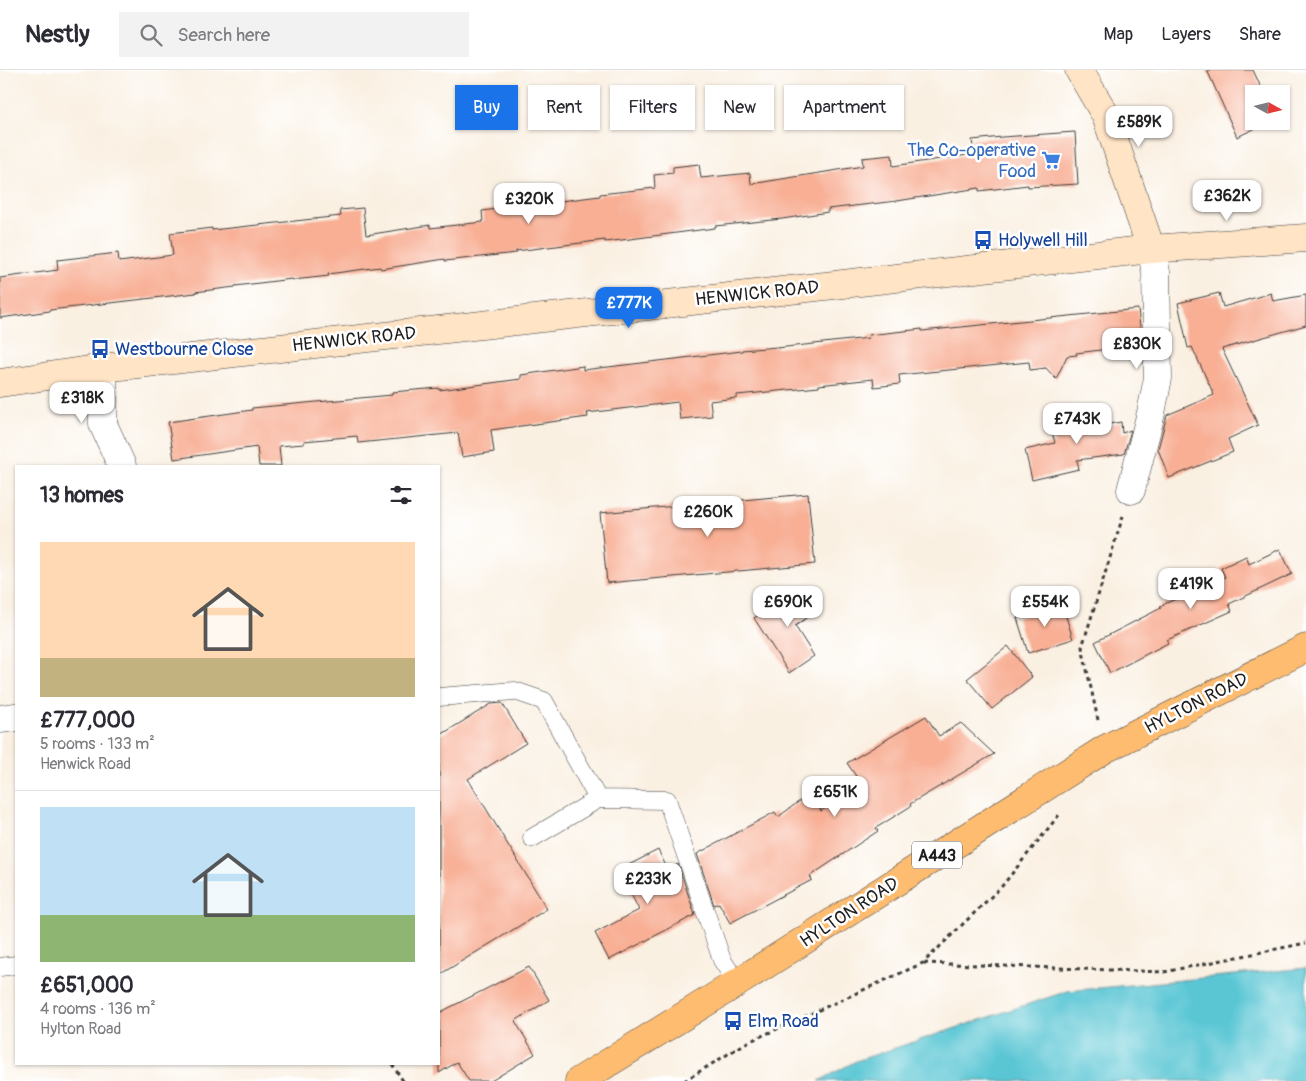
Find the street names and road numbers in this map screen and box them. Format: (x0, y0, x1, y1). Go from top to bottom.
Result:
street label: HENWICK ROAD (694, 276, 820, 311)
street label: HENWICK ROAD (291, 322, 417, 357)
street label: HYLTON ROAD (1141, 668, 1252, 739)
road number: A443 (912, 842, 962, 868)
street label: HYLTON ROAD (796, 872, 903, 953)

